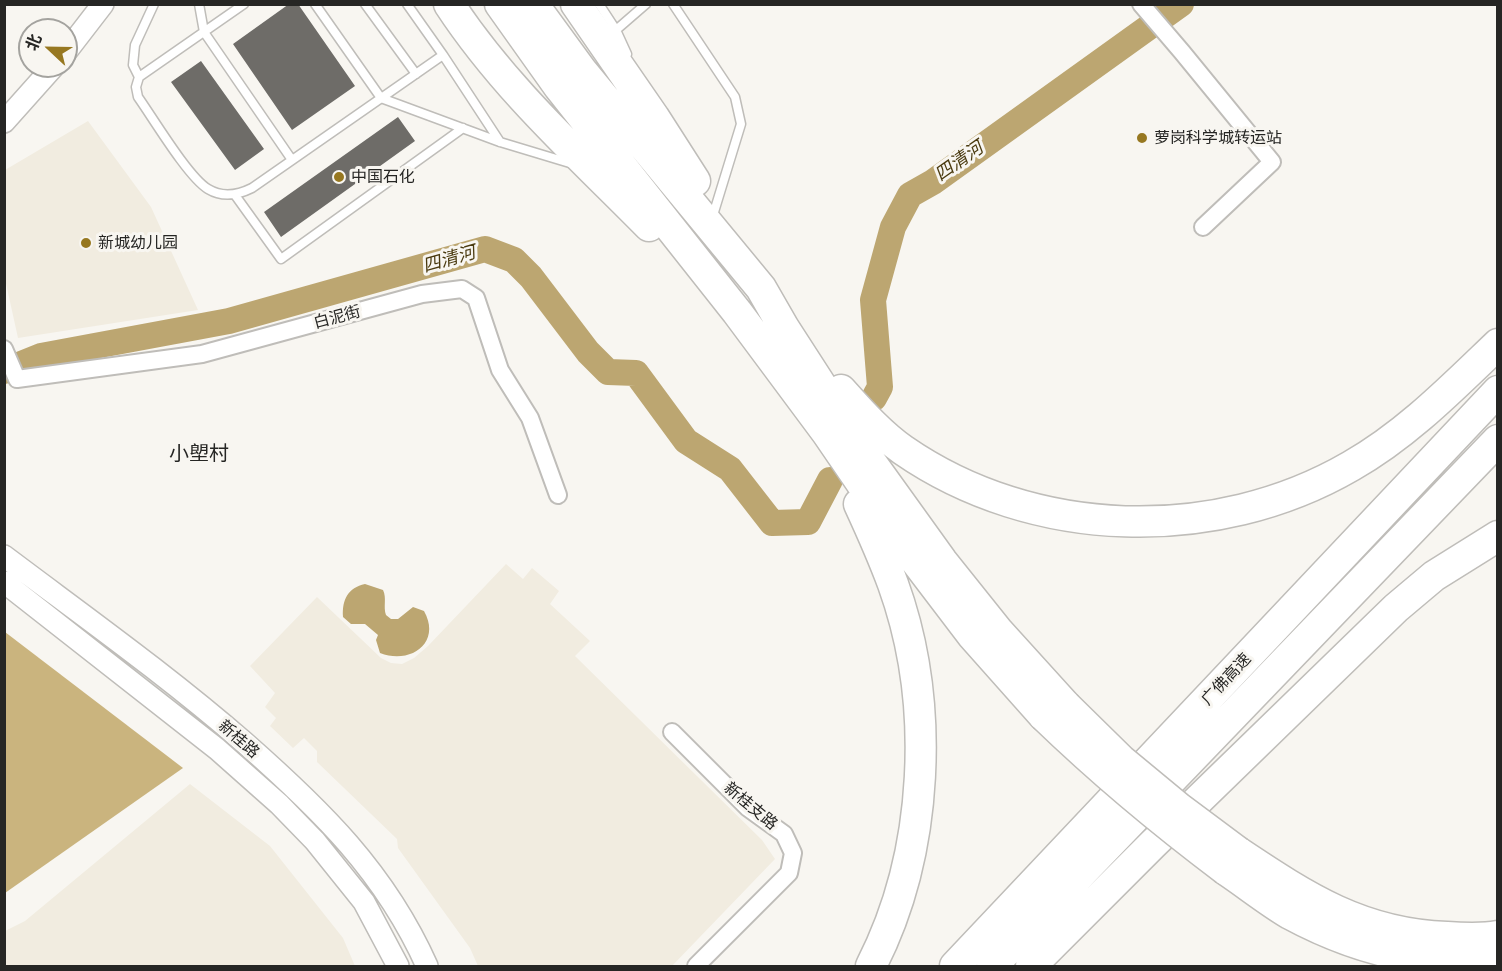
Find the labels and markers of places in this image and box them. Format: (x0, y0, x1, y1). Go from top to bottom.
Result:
place label: 萝岗科学城转运站 (1154, 128, 1282, 148)
marker: 萝岗科学城转运站 (1135, 131, 1149, 145)
place label: 中国石化 (351, 167, 415, 187)
marker: 中国石化 (332, 170, 346, 184)
place label: 新城幼儿园 (98, 233, 178, 253)
marker: 新城幼儿园 (79, 236, 93, 250)

